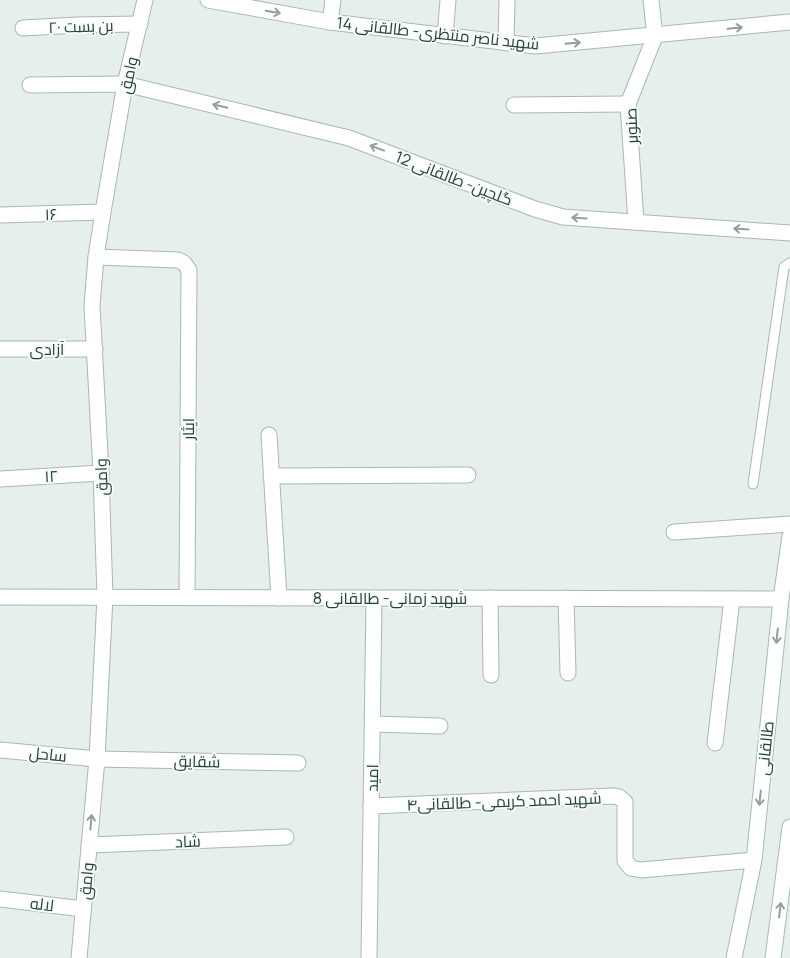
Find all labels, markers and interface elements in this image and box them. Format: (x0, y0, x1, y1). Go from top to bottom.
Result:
one-way arrow (265, 7, 281, 17)
street label: شهید ناصر منتظری- طالقانی 14 (336, 11, 540, 55)
street label: بن بست ۲۰ (48, 14, 114, 38)
one-way arrow (726, 23, 742, 33)
one-way arrow (565, 38, 581, 48)
street label: وامق (113, 54, 143, 96)
one-way arrow (212, 101, 228, 110)
street label: صنوبر (619, 108, 643, 145)
one-way arrow (370, 143, 385, 152)
street label: گلچین- طالقانی 12 (392, 145, 516, 211)
street label: ۱۶ (44, 203, 58, 225)
one-way arrow (572, 213, 588, 223)
one-way arrow (734, 225, 750, 234)
street label: آزادی (30, 338, 65, 360)
street label: ایثار (177, 418, 199, 441)
street label: وامق (89, 458, 113, 496)
street label: ۱۲ (44, 465, 58, 487)
street label: شهید زمانی- طالقانی 8 (313, 587, 467, 609)
one-way arrow (772, 628, 782, 644)
street label: طالقانی (751, 720, 779, 776)
street label: ساحل (28, 741, 68, 767)
street label: شقایق (173, 750, 221, 772)
street label: امید (361, 764, 383, 792)
street label: شهید احمد کریمی- طالقانی۴ (406, 787, 602, 815)
one-way arrow (755, 790, 765, 806)
one-way arrow (86, 815, 96, 831)
street label: شاد (175, 830, 201, 852)
street label: وامق (73, 861, 99, 901)
street label: لاله (29, 892, 55, 916)
one-way arrow (775, 902, 785, 918)

